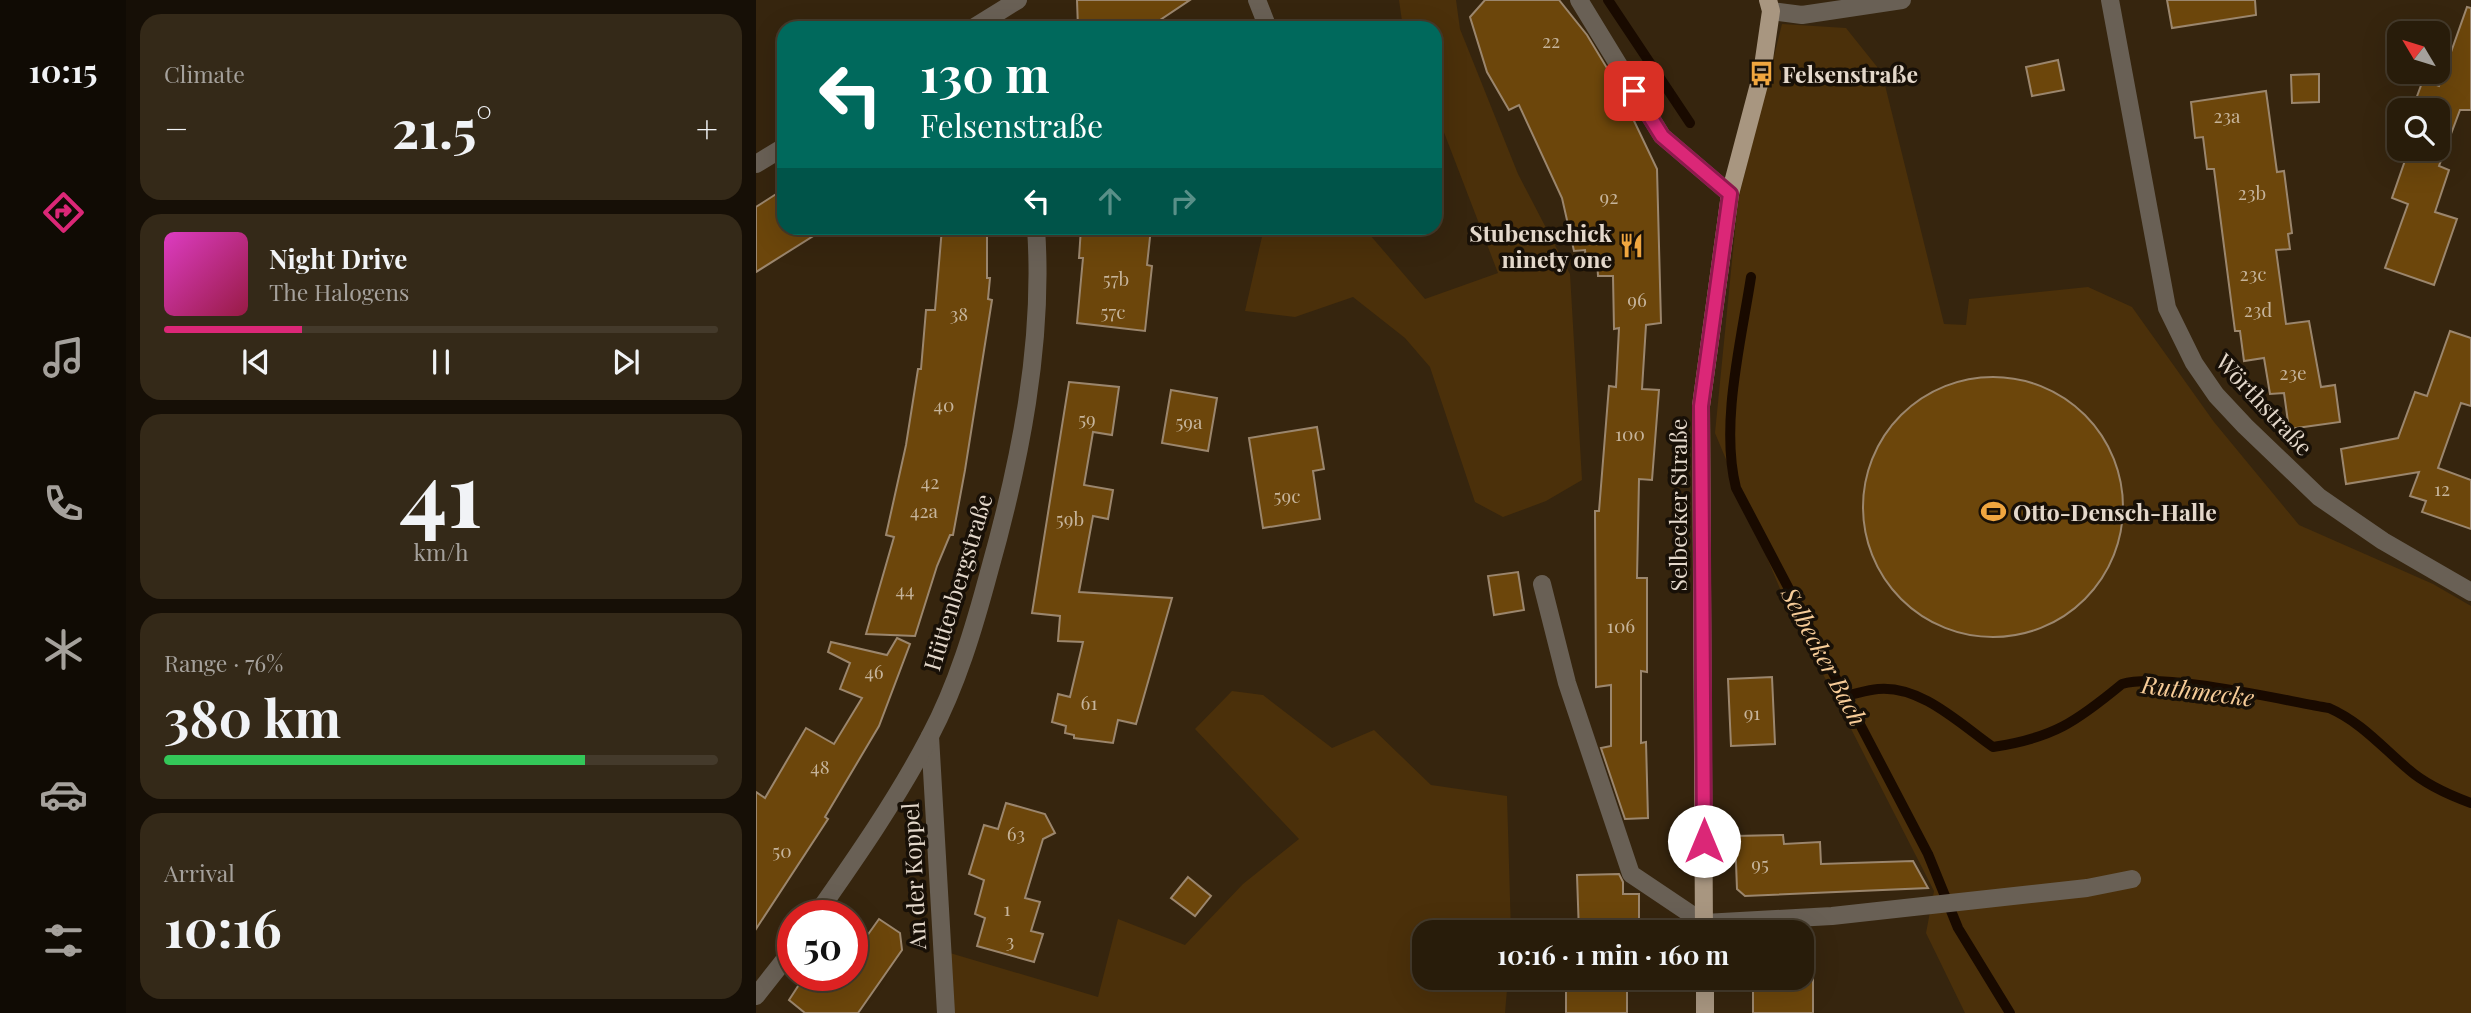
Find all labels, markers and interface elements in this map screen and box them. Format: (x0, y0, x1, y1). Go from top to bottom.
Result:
north arrow (2387, 21, 2450, 84)
map controls (2387, 21, 2450, 161)
house number: 22 (1542, 27, 1560, 53)
text: 130 m (920, 40, 1050, 105)
text: 10:15 (29, 48, 97, 91)
icon: left (805, 49, 896, 140)
text: Climate (164, 58, 245, 89)
place label: Felsenstraße (1782, 58, 1918, 89)
bus stop icon: Felsenstraße (1748, 59, 1776, 87)
pin (1604, 61, 1664, 121)
icon: arrive (1615, 72, 1653, 110)
text: 21.5° (392, 93, 492, 162)
button: search (2387, 98, 2450, 161)
text: − (164, 102, 189, 153)
text: + (696, 102, 718, 153)
house number: 23a (2213, 102, 2241, 128)
text: Felsenstraße (920, 103, 1103, 146)
house number: 23b (2238, 179, 2266, 205)
icon: left (1018, 182, 1056, 220)
icon: ahead (1091, 182, 1129, 220)
icon: right (1164, 182, 1202, 220)
house number: 92 (1600, 183, 1618, 209)
icon: directions (39, 188, 88, 237)
place label: Stubenschick ninety one (1469, 217, 1613, 274)
restaurant icon: Stubenschick ninety one (1618, 231, 1646, 259)
text: Night Drive (269, 241, 407, 276)
house number: 23c (2240, 260, 2266, 286)
house number: 57b (1103, 265, 1129, 291)
text: The Halogens (269, 276, 409, 307)
house number: 96 (1627, 286, 1647, 312)
house number: 23d (2244, 296, 2272, 322)
house number: 57c (1101, 298, 1125, 324)
house number: 38 (950, 300, 968, 326)
icon: music (39, 333, 88, 382)
icon: previous (237, 343, 275, 381)
icon: pause (422, 343, 460, 381)
icon: next (607, 343, 645, 381)
street label: Wörthstraße (2209, 346, 2320, 462)
house number: 23e (2279, 359, 2307, 385)
house number: 40 (934, 391, 954, 417)
house number: 59 (1078, 405, 1096, 431)
house number: 59a (1175, 408, 1203, 434)
street label: Selbecker Straße (1662, 419, 1693, 591)
house number: 100 (1615, 420, 1645, 446)
text: 41 (400, 430, 482, 551)
house number: 42 (921, 468, 939, 494)
house number: 12 (2434, 475, 2450, 501)
icon: phone (39, 479, 88, 528)
house number: 59c (1274, 482, 1300, 508)
street label: Hüttenbergstraße (915, 490, 999, 674)
place label: Otto-Densch-Halle (2013, 496, 2217, 527)
house number: 42a (910, 497, 939, 523)
sports icon: Otto-Densch-Halle (1979, 497, 2007, 525)
house number: 59b (1056, 505, 1084, 531)
text: km/h (413, 536, 469, 567)
house number: 44 (896, 576, 914, 602)
water label: Selbecker Bach (1775, 580, 1875, 731)
house number: 106 (1607, 612, 1635, 638)
icon: climate (39, 625, 88, 674)
text: Range · 76% (164, 647, 283, 678)
house number: 46 (864, 658, 884, 684)
water label: Ruthmecke (2139, 667, 2256, 713)
text: 380 km (164, 682, 341, 751)
house number: 61 (1081, 689, 1097, 715)
house number: 91 (1744, 699, 1760, 725)
house number: 48 (810, 753, 830, 779)
icon: car (39, 770, 88, 819)
street label: An der Koppel (894, 801, 932, 951)
position arrow (1667, 804, 1741, 878)
house number: 63 (1007, 820, 1025, 846)
house number: 50 (772, 837, 792, 863)
house number: 95 (1751, 850, 1769, 876)
text: Arrival (164, 857, 235, 888)
text: 10:16 (164, 892, 282, 961)
house number: 1 (1003, 895, 1011, 921)
speed limit sign: 50 (777, 900, 868, 991)
icon: filters (39, 916, 88, 965)
house number: 3 (1006, 927, 1014, 953)
text: 10:16 · 1 min · 160 m (1497, 937, 1729, 972)

